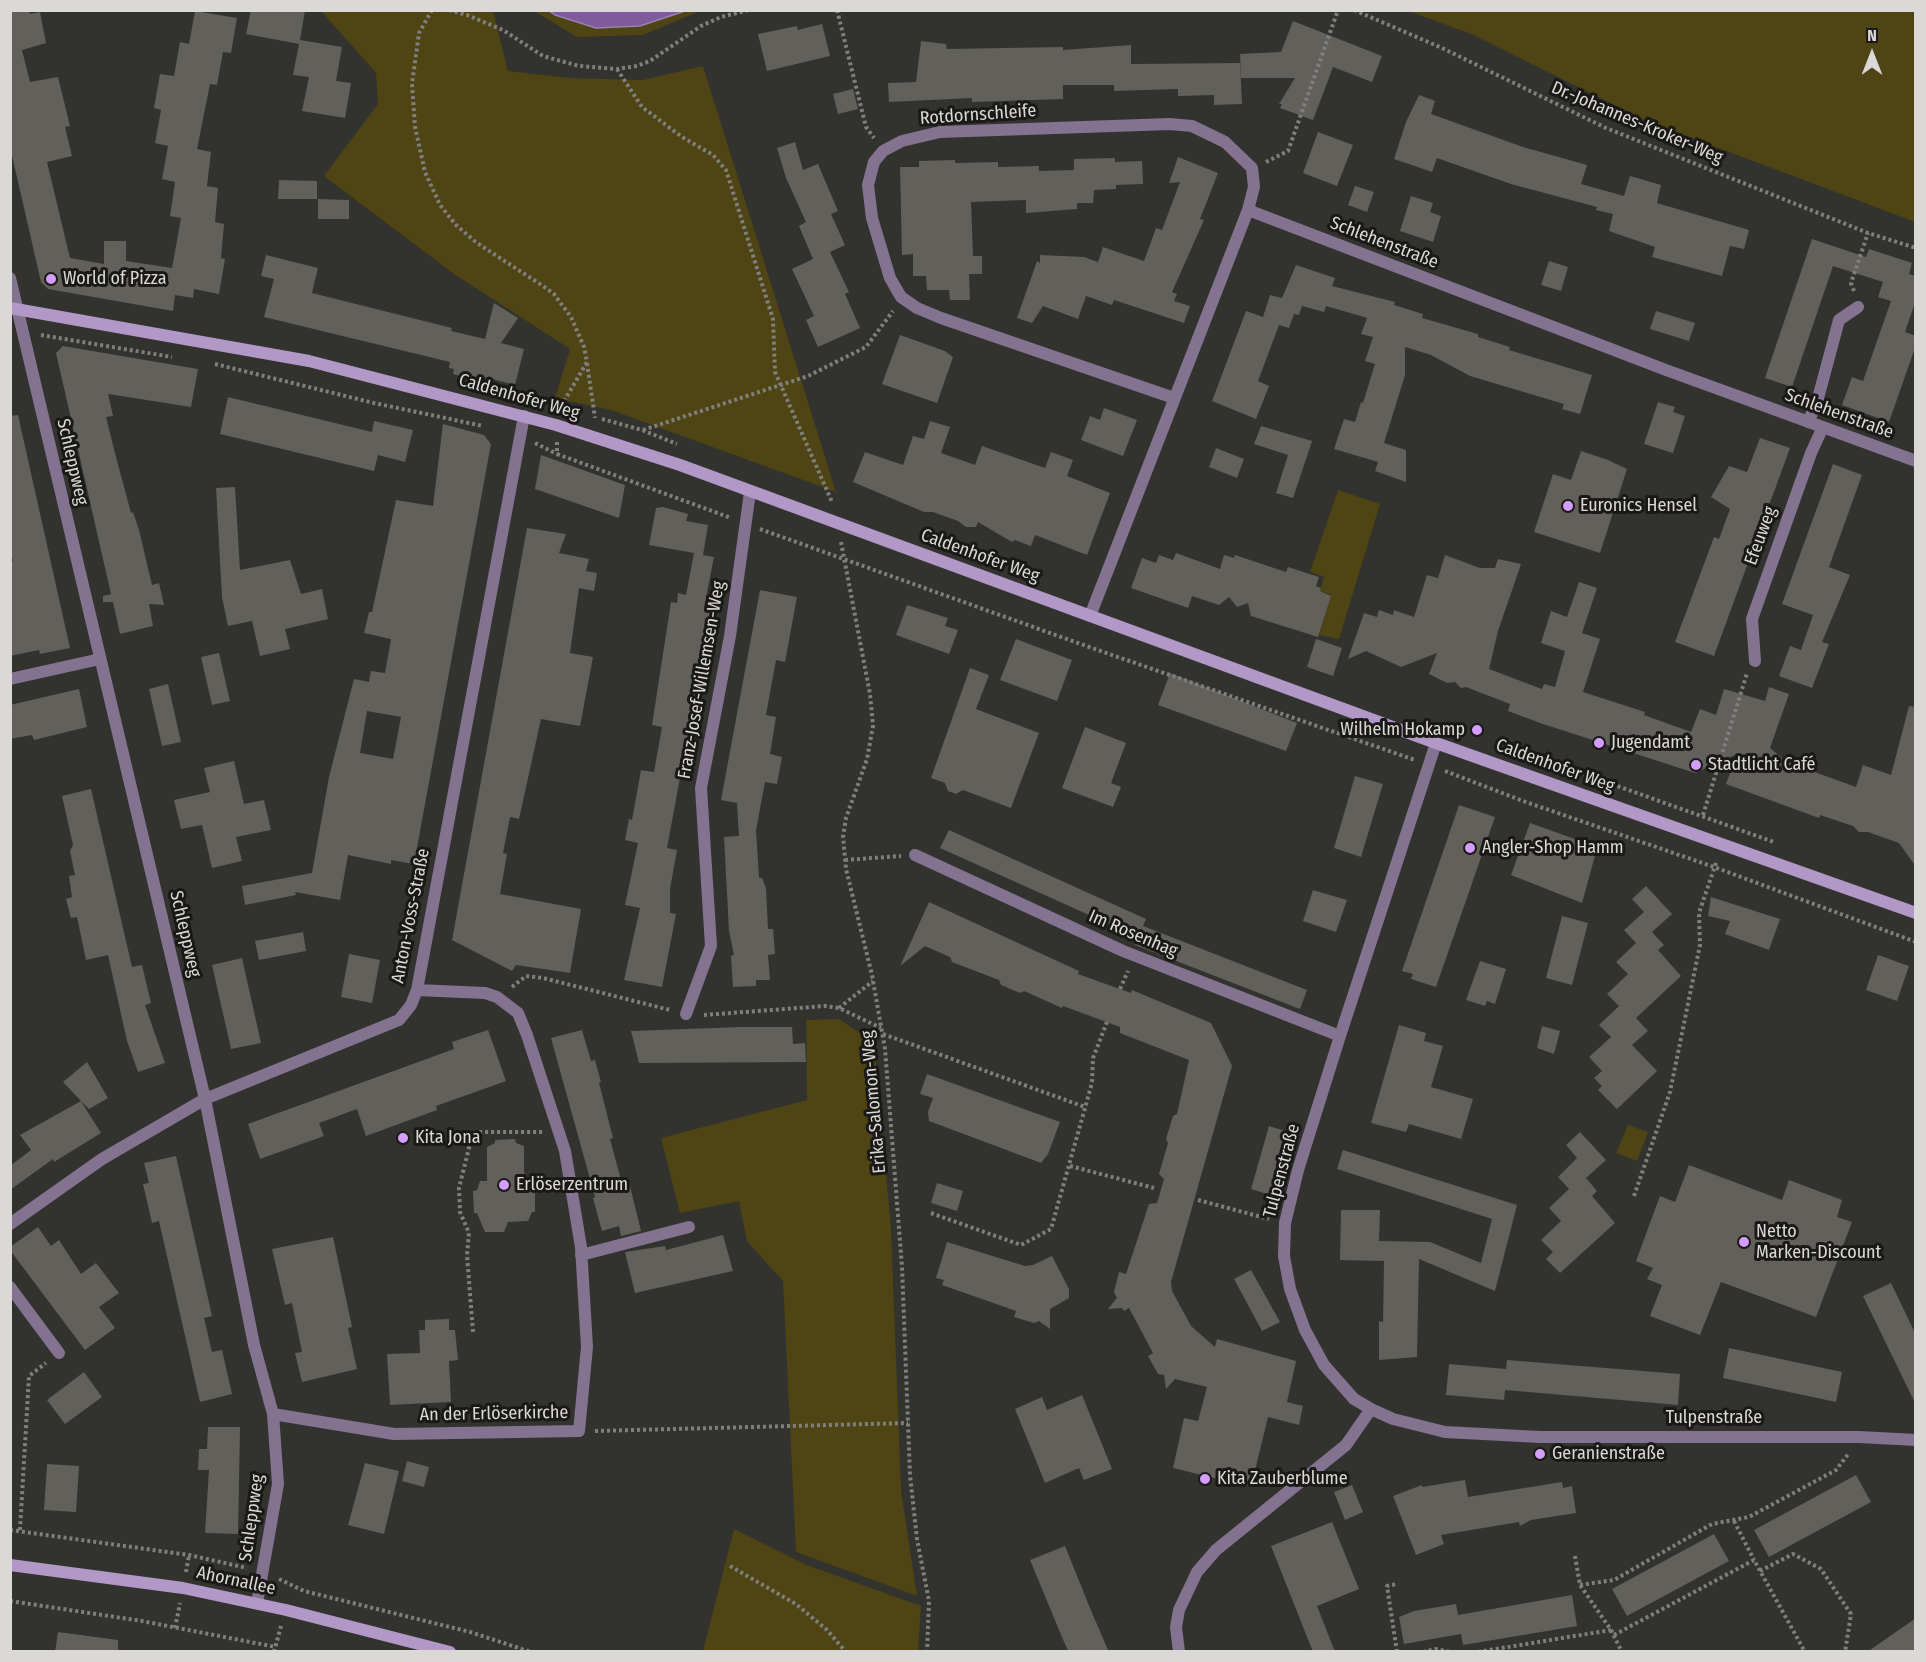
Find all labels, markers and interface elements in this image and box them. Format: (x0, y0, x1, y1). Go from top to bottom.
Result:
north arrow (1842, 24, 1902, 84)
text: N (1867, 26, 1877, 45)
street label: Dr.-Johannes-Kroker-Weg (1548, 77, 1726, 169)
street label: Rotdornschleife (919, 100, 1037, 130)
street label: Schlehenstraße (1327, 212, 1441, 274)
place label: World of Pizza (63, 268, 167, 290)
marker: World of Pizza (44, 272, 58, 286)
street label: Caldenhofer Weg (456, 369, 582, 425)
street label: Schlehenstraße (1782, 384, 1896, 444)
street label: Schleppweg (52, 417, 92, 507)
place label: Euronics Hensel (1580, 495, 1697, 517)
marker: Euronics Hensel (1561, 499, 1575, 513)
street label: Efeuweg (1740, 504, 1782, 568)
street label: Caldenhofer Weg (918, 525, 1042, 587)
street label: Franz-Josef-Willemsen-Weg (674, 579, 730, 781)
place label: Wilhelm Hokamp (1340, 719, 1465, 741)
marker: Wilhelm Hokamp (1470, 723, 1484, 737)
place label: Jugendamt (1611, 732, 1690, 754)
street label: Caldenhofer Weg (1493, 735, 1617, 797)
marker: Jugendamt (1592, 736, 1606, 750)
place label: Stadtlicht Café (1708, 754, 1815, 776)
marker: Stadtlicht Café (1689, 758, 1703, 772)
place label: Angler-Shop Hamm (1482, 837, 1624, 859)
marker: Angler-Shop Hamm (1463, 841, 1477, 855)
street label: Anton-Voss-Straße (387, 847, 435, 985)
street label: Schleppweg (165, 889, 205, 979)
street label: Im Rosenhag (1085, 906, 1181, 962)
street label: Erika-Salomon-Weg (857, 1030, 891, 1174)
street label: Tulpenstraße (1259, 1122, 1305, 1220)
place label: Kita Jona (415, 1127, 481, 1149)
marker: Kita Jona (396, 1131, 410, 1145)
place label: Erlöserzentrum (516, 1174, 628, 1196)
marker: Erlöserzentrum (497, 1178, 511, 1192)
place label: Netto Marken-Discount (1756, 1221, 1881, 1264)
marker: Netto Marken-Discount (1737, 1235, 1751, 1249)
street label: An der Erlöserkirche (420, 1402, 568, 1426)
street label: Tulpenstraße (1666, 1407, 1762, 1429)
place label: Geranienstraße (1552, 1443, 1665, 1465)
marker: Geranienstraße (1533, 1447, 1547, 1461)
place label: Kita Zauberblume (1217, 1468, 1348, 1490)
marker: Kita Zauberblume (1198, 1472, 1212, 1486)
street label: Schleppweg (235, 1473, 269, 1563)
street label: Ahornallee (195, 1562, 277, 1600)

